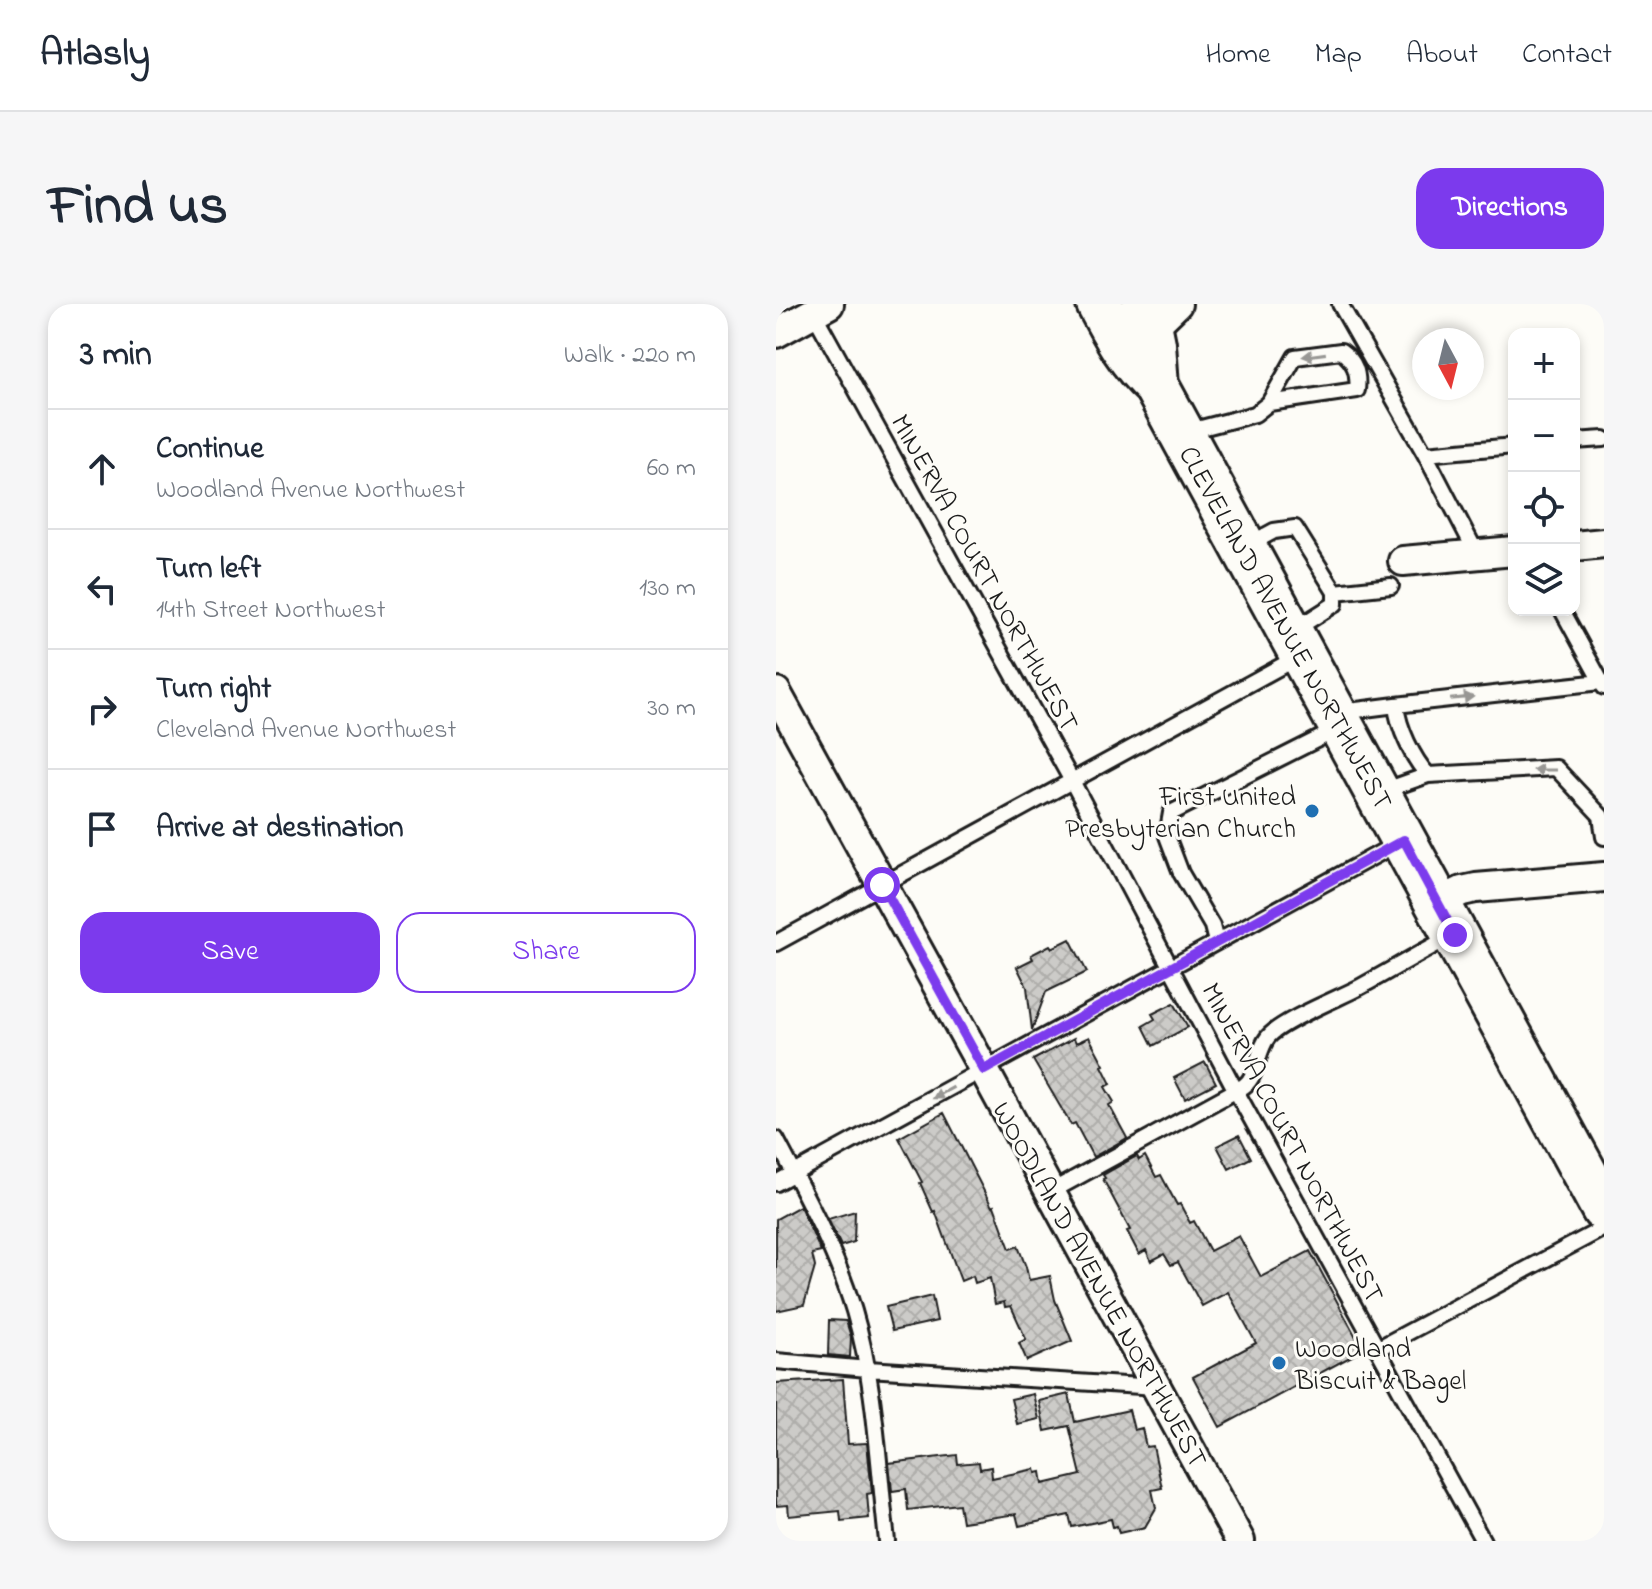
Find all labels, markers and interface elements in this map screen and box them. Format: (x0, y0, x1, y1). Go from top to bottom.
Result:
text: Atlasly (40, 27, 150, 83)
text: Home (1205, 35, 1271, 76)
text: Map (1315, 35, 1362, 76)
text: About (1406, 35, 1478, 76)
text: Contact (1522, 35, 1612, 76)
text: Find us (48, 168, 228, 249)
button: Directions (1416, 168, 1604, 249)
north arrow (1412, 328, 1484, 400)
map controls (1508, 328, 1580, 616)
button: + (1508, 328, 1580, 400)
text: 3 min (80, 331, 152, 381)
text: Walk · 220 m (564, 337, 696, 375)
one-way arrow (1301, 349, 1326, 362)
button: − (1508, 400, 1580, 472)
street label: MINERVA COURT NORTHWEST (878, 407, 1088, 740)
text: Continue (156, 428, 264, 472)
street label: CLEVELAND AVENUE NORTHWEST (1166, 439, 1401, 818)
icon: ahead (80, 447, 124, 491)
text: 60 m (647, 450, 696, 488)
text: Woodland Avenue Northwest (156, 472, 465, 510)
button: locate (1508, 472, 1580, 544)
button: layers (1508, 544, 1580, 616)
text: Turn left (156, 548, 261, 592)
icon: left (80, 567, 124, 611)
text: 130 m (639, 570, 696, 608)
text: 14th Street Northwest (156, 592, 385, 630)
text: Turn right (156, 668, 271, 712)
icon: right (80, 687, 124, 731)
text: 30 m (647, 690, 696, 728)
one-way arrow (1450, 691, 1475, 704)
text: Cleveland Avenue Northwest (156, 712, 456, 750)
one-way arrow (1530, 764, 1556, 776)
place label: First United Presbyterian Church (1065, 778, 1296, 851)
marker: First United Presbyterian Church (1303, 802, 1321, 820)
icon: arrive (80, 807, 124, 851)
text: Arrive at destination (156, 807, 404, 851)
route start (864, 867, 900, 903)
button: Save (80, 912, 380, 993)
button: Share (396, 912, 696, 993)
route end (1437, 917, 1473, 953)
street label: MINERVA COURT NORTHWEST (1189, 976, 1393, 1311)
one-way arrow (931, 1086, 954, 1099)
street label: WOODLAND AVENUE NORTHWEST (980, 1095, 1216, 1476)
place label: Woodland Biscuit & Bagel (1294, 1330, 1467, 1403)
marker: Woodland Biscuit & Bagel (1270, 1354, 1288, 1372)

